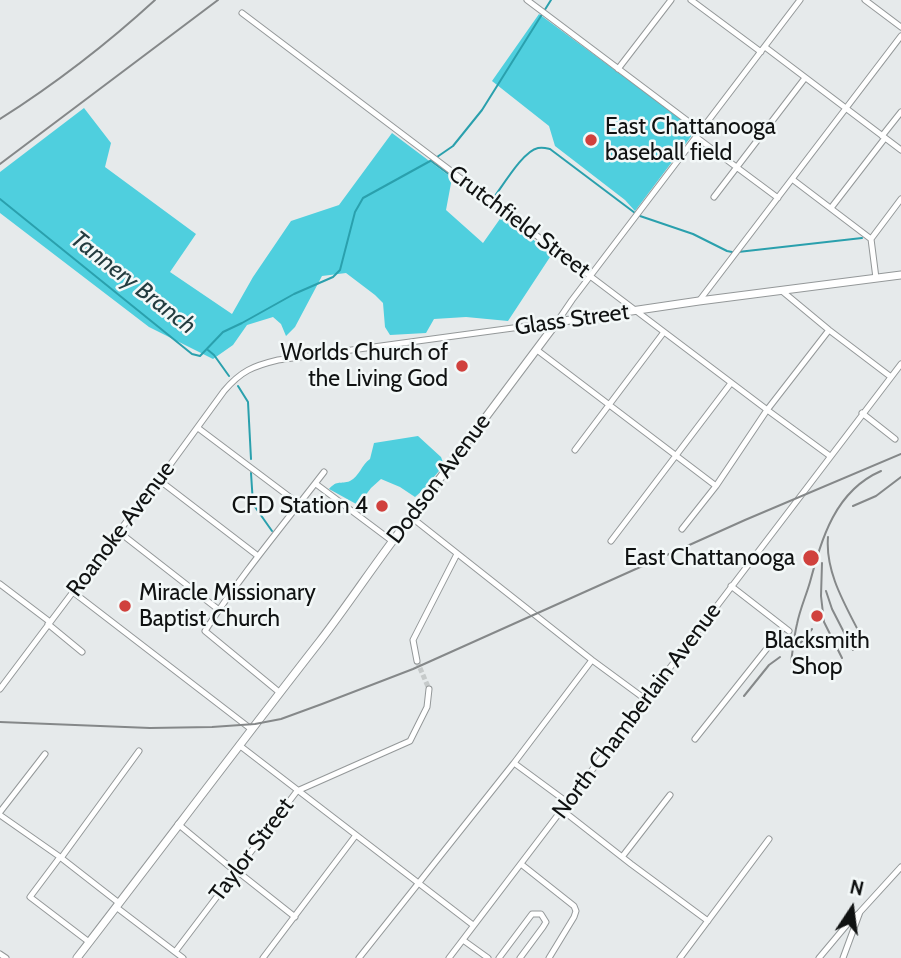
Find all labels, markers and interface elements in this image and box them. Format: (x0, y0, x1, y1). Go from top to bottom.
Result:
place label: East Chattanooga baseball field (605, 113, 776, 167)
marker: East Chattanooga baseball field (583, 132, 599, 148)
street label: Crutchfield Street (443, 160, 595, 284)
water label: Tannery Branch (65, 225, 201, 341)
street label: Glass Street (513, 298, 631, 342)
place label: Worlds Church of the Living God (281, 339, 448, 393)
marker: Worlds Church of the Living God (454, 358, 470, 374)
street label: Dodson Avenue (381, 409, 497, 549)
street label: Roanoke Avenue (61, 456, 181, 602)
place label: CFD Station 4 (232, 492, 368, 520)
marker: CFD Station 4 (374, 498, 390, 514)
place label: East Chattanooga (624, 544, 795, 572)
marker: East Chattanooga (801, 548, 821, 568)
place label: Miracle Missionary Baptist Church (139, 579, 316, 633)
marker: Miracle Missionary Baptist Church (117, 598, 133, 614)
street label: North Chamberlain Avenue (547, 598, 727, 824)
marker: Blacksmith Shop (809, 608, 825, 624)
place label: Blacksmith Shop (764, 627, 870, 681)
street label: Taylor Street (204, 793, 300, 907)
north arrow (817, 874, 887, 944)
text: N (848, 875, 866, 901)

